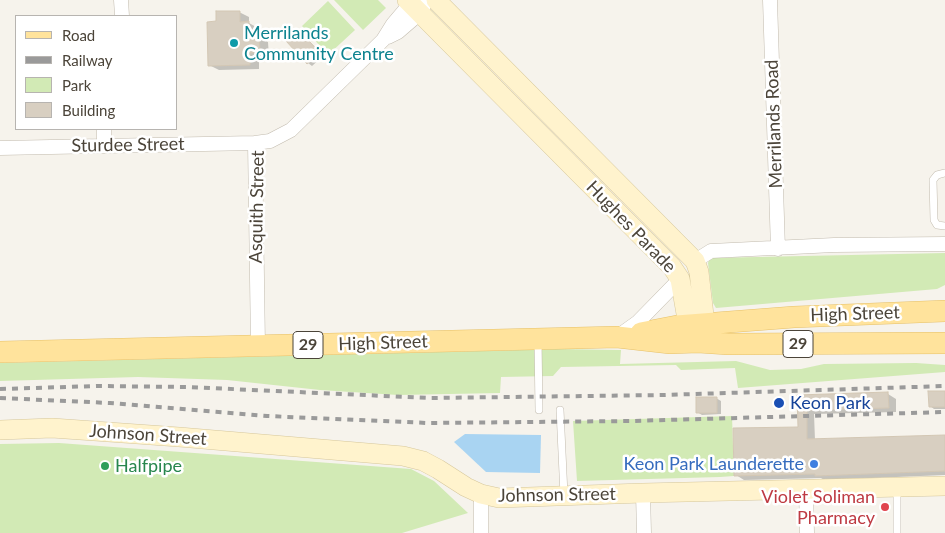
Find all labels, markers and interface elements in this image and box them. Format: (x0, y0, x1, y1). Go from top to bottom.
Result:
legend (15, 15, 178, 130)
place label: Merrilands Community Centre (244, 22, 394, 64)
text: Road (62, 26, 95, 44)
marker: Merrilands Community Centre (228, 37, 240, 49)
text: Railway (62, 51, 113, 69)
street label: Merrilands Road (761, 59, 787, 189)
text: Park (62, 76, 91, 94)
text: Building (62, 101, 115, 119)
street label: Sturdee Street (71, 133, 185, 157)
street label: Asquith Street (245, 150, 269, 264)
street label: Hughes Parade (582, 177, 680, 277)
street label: High Street (810, 302, 900, 326)
road number: 29 (783, 330, 813, 358)
street label: High Street (338, 331, 428, 355)
road number: 29 (293, 332, 323, 358)
place label: Keon Park (790, 392, 871, 414)
marker: Keon Park (772, 396, 786, 410)
street label: Johnson Street (89, 420, 207, 450)
place label: Keon Park Launderette (623, 453, 804, 475)
place label: Halfpipe (115, 455, 182, 477)
marker: Keon Park Launderette (808, 458, 820, 470)
marker: Halfpipe (99, 460, 111, 472)
street label: Johnson Street (498, 483, 616, 507)
place label: Violet Soliman Pharmacy (761, 486, 875, 528)
marker: Violet Soliman Pharmacy (879, 501, 891, 513)

